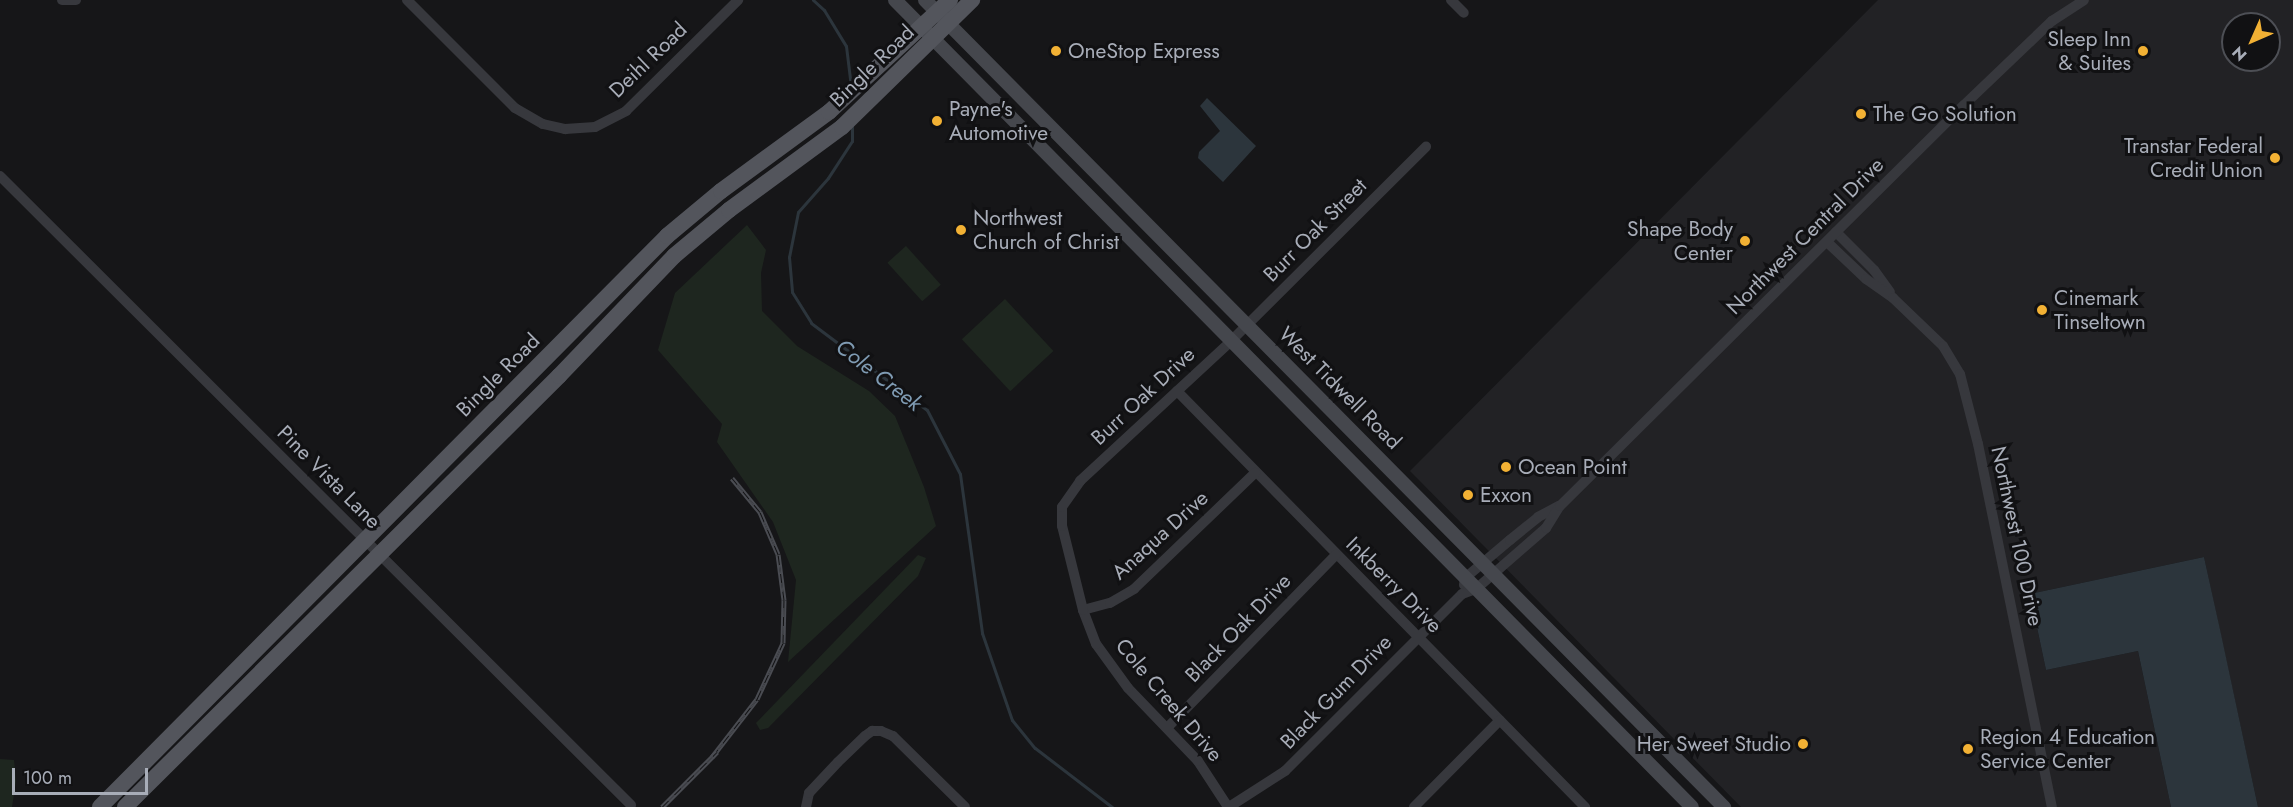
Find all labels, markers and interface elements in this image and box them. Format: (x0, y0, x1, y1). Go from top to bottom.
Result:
north arrow (2221, 12, 2281, 72)
street label: Deihl Road (604, 17, 692, 103)
street label: Bingle Road (825, 20, 919, 112)
place label: Sleep Inn & Suites (2048, 26, 2131, 76)
place label: OneStop Express (1068, 38, 1220, 64)
text: N (2227, 41, 2252, 66)
marker: OneStop Express (1049, 44, 1063, 58)
marker: Sleep Inn & Suites (2136, 44, 2150, 58)
place label: Payne's Automotive (949, 96, 1048, 146)
place label: The Go Solution (1873, 101, 2017, 127)
marker: The Go Solution (1854, 107, 1868, 121)
marker: Payne's Automotive (930, 114, 944, 128)
place label: Transtar Federal Credit Union (2124, 133, 2263, 183)
marker: Transtar Federal Credit Union (2268, 151, 2282, 165)
street label: Northwest Central Drive (1721, 152, 1889, 320)
street label: Burr Oak Street (1258, 173, 1372, 287)
place label: Northwest Church of Christ (973, 205, 1119, 255)
place label: Shape Body Center (1627, 216, 1733, 266)
marker: Northwest Church of Christ (954, 223, 968, 237)
marker: Shape Body Center (1738, 234, 1752, 248)
place label: Cinemark Tinseltown (2054, 285, 2146, 335)
marker: Cinemark Tinseltown (2035, 303, 2049, 317)
street label: West Tidwell Road (1273, 321, 1407, 455)
street label: Bingle Road (451, 328, 545, 422)
water label: Cole Creek (831, 333, 927, 417)
street label: Burr Oak Drive (1086, 342, 1200, 450)
street label: Pine Vista Lane (272, 420, 386, 534)
street label: Northwest 100 Drive (1986, 444, 2048, 628)
place label: Ocean Point (1518, 454, 1627, 480)
marker: Ocean Point (1499, 460, 1513, 474)
place label: Exxon (1480, 482, 1532, 508)
street label: Anaqua Drive (1107, 485, 1213, 585)
marker: Exxon (1461, 488, 1475, 502)
street label: Inkberry Drive (1341, 532, 1447, 638)
street label: Black Oak Drive (1180, 568, 1296, 688)
street label: Black Gum Drive (1275, 630, 1397, 754)
street label: Cole Creek Drive (1110, 633, 1228, 767)
place label: Region 4 Education Service Center (1980, 724, 2155, 774)
place label: Her Sweet Studio (1637, 731, 1791, 757)
marker: Her Sweet Studio (1796, 737, 1810, 751)
marker: Region 4 Education Service Center (1961, 742, 1975, 756)
scale bar (15, 756, 152, 794)
text: 100 m (23, 765, 72, 791)

